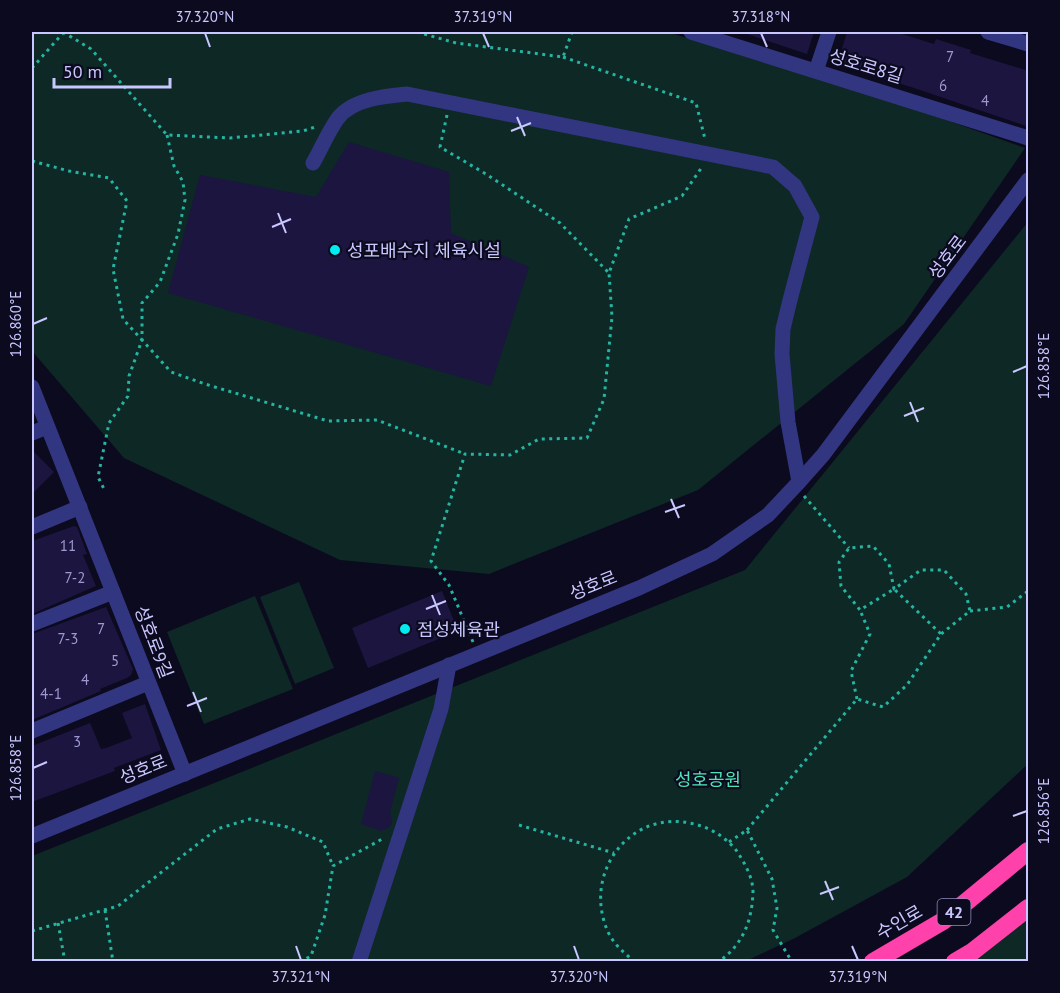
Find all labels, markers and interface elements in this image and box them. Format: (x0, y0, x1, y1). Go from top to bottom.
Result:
text: 37.320°N (176, 7, 234, 26)
text: 37.319°N (454, 7, 512, 26)
text: 37.318°N (732, 7, 790, 26)
street label: 성호로8길 (826, 44, 906, 88)
house number: 7 (946, 47, 954, 66)
scale bar (54, 51, 170, 89)
text: 50 m (63, 60, 102, 83)
house number: 6 (939, 76, 947, 95)
house number: 4 (981, 91, 989, 110)
street label: 성호로 (923, 230, 971, 284)
place label: 성포배수지 체육시설 (347, 239, 501, 262)
marker: 성포배수지 체육시설 (328, 243, 342, 257)
text: 126.860°E (6, 291, 25, 357)
text: 126.858°E (1034, 333, 1053, 399)
house number: 11 (60, 536, 76, 555)
street label: 성호로 (566, 565, 620, 605)
house number: 7-2 (65, 568, 85, 587)
street label: 성호로9길 (130, 602, 178, 682)
place label: 점성체육관 (417, 618, 500, 641)
house number: 7 (97, 619, 105, 638)
marker: 점성체육관 (398, 622, 412, 636)
house number: 7-3 (58, 629, 78, 648)
house number: 5 (111, 651, 119, 670)
house number: 4 (81, 670, 89, 689)
house number: 4-1 (40, 684, 62, 703)
house number: 3 (73, 732, 81, 751)
text: 126.858°E (6, 735, 25, 801)
street label: 성호로 (116, 749, 170, 789)
park label: 성호공원 (675, 768, 741, 791)
text: 126.856°E (1034, 778, 1053, 844)
road number: 42 (938, 899, 970, 925)
street label: 수인로 (872, 900, 926, 944)
text: 37.321°N (272, 967, 330, 986)
text: 37.320°N (550, 967, 608, 986)
text: 37.319°N (829, 967, 887, 986)

